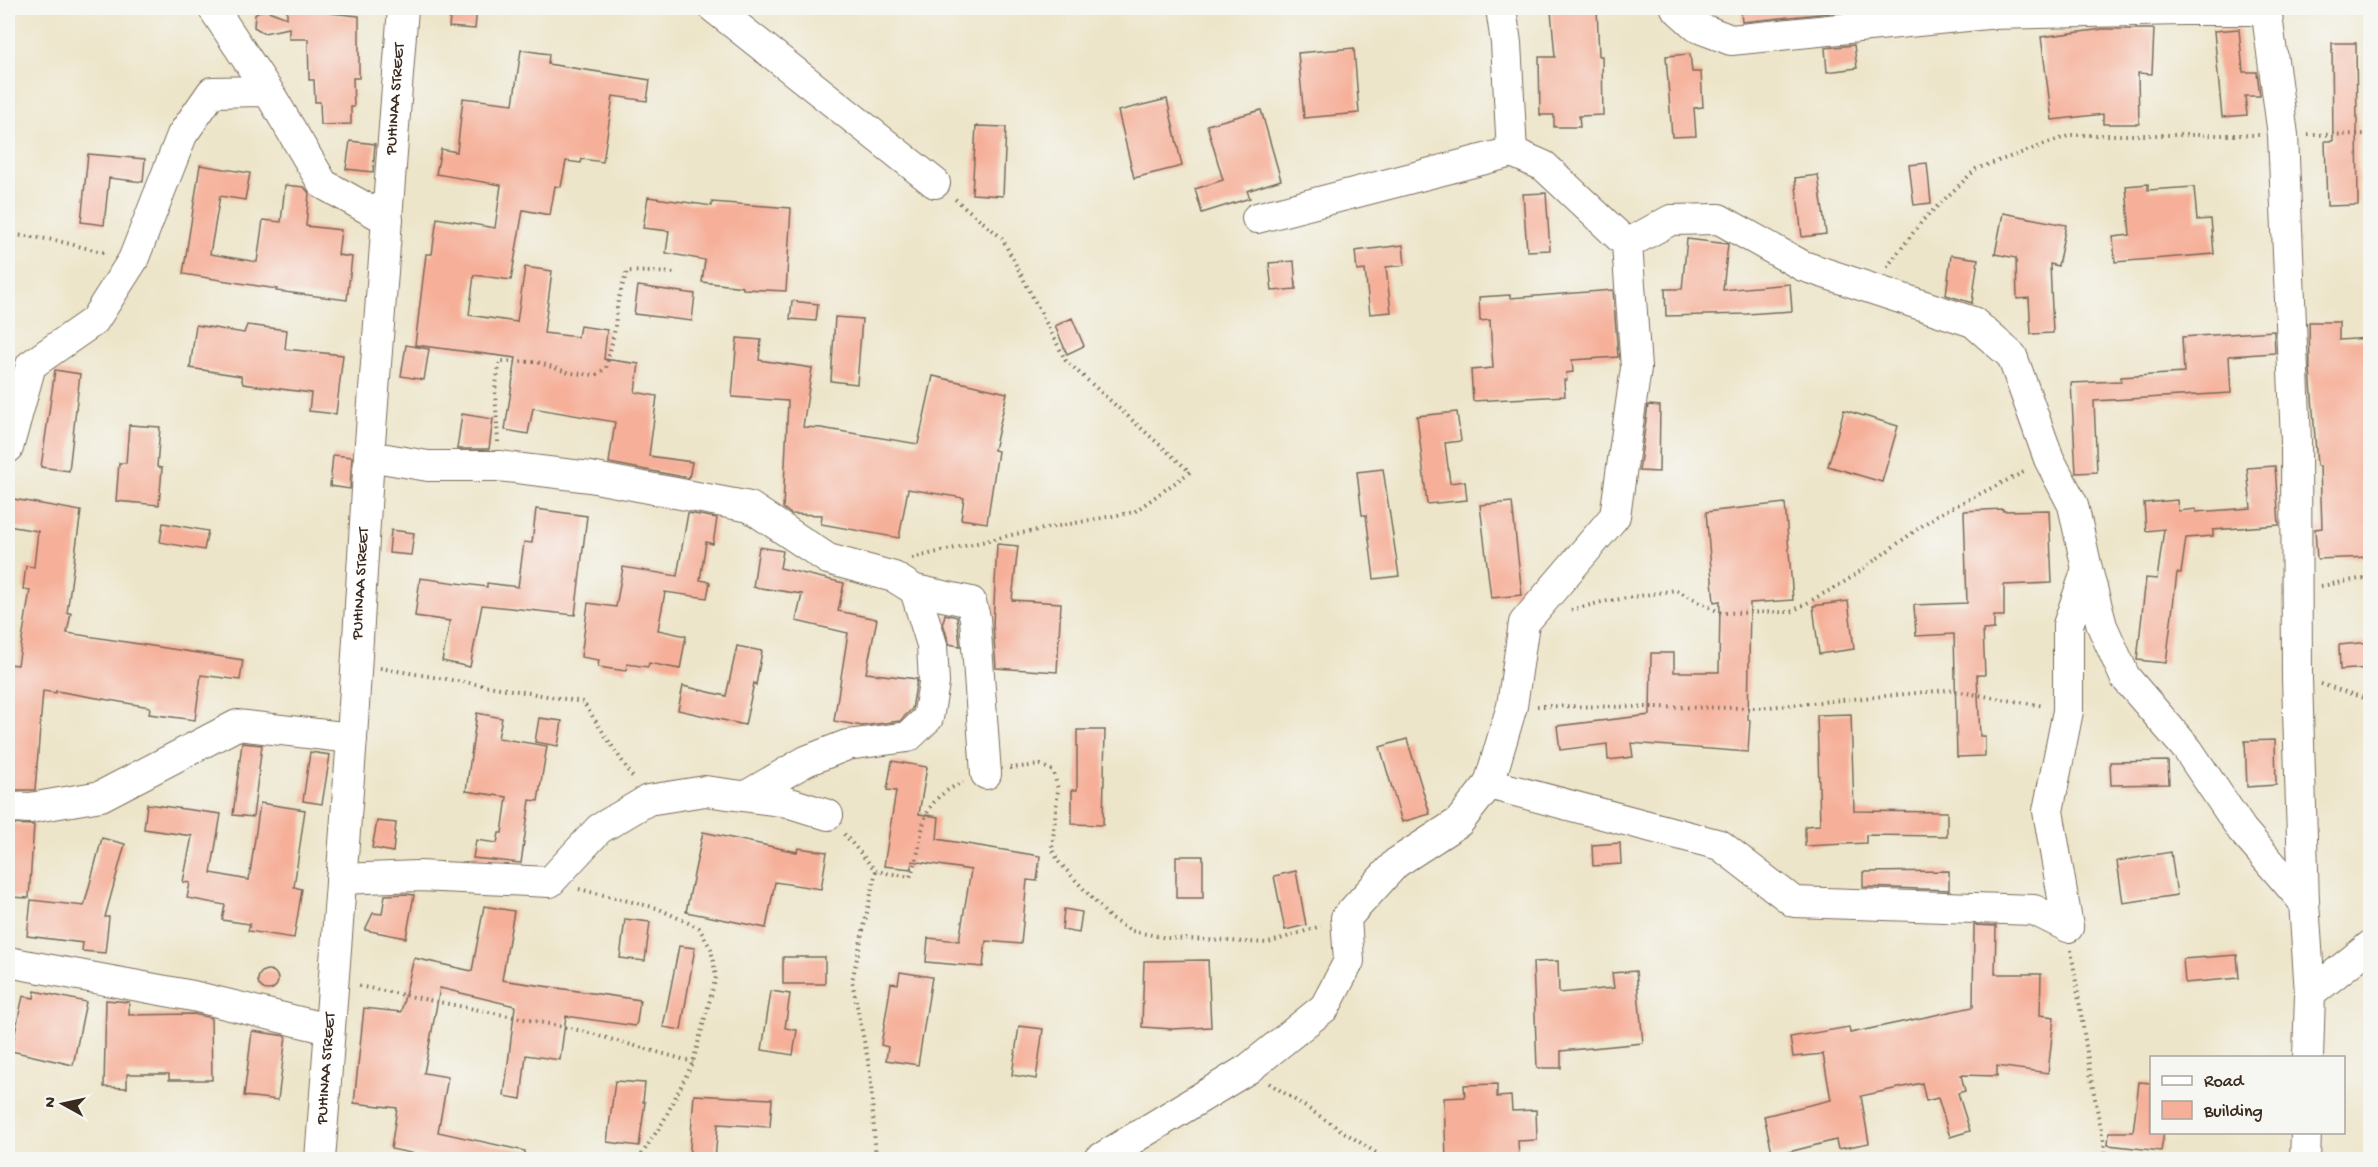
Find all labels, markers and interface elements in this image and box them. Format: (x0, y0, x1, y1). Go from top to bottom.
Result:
street label: PUHINAA STREET (382, 41, 410, 156)
street label: PUHINAA STREET (348, 526, 374, 641)
street label: PUHINAA STREET (313, 1011, 341, 1126)
legend (2150, 1056, 2345, 1134)
text: Road (2204, 1072, 2245, 1093)
north arrow (33, 1074, 93, 1134)
text: N (41, 1095, 62, 1109)
text: Building (2203, 1102, 2263, 1123)

